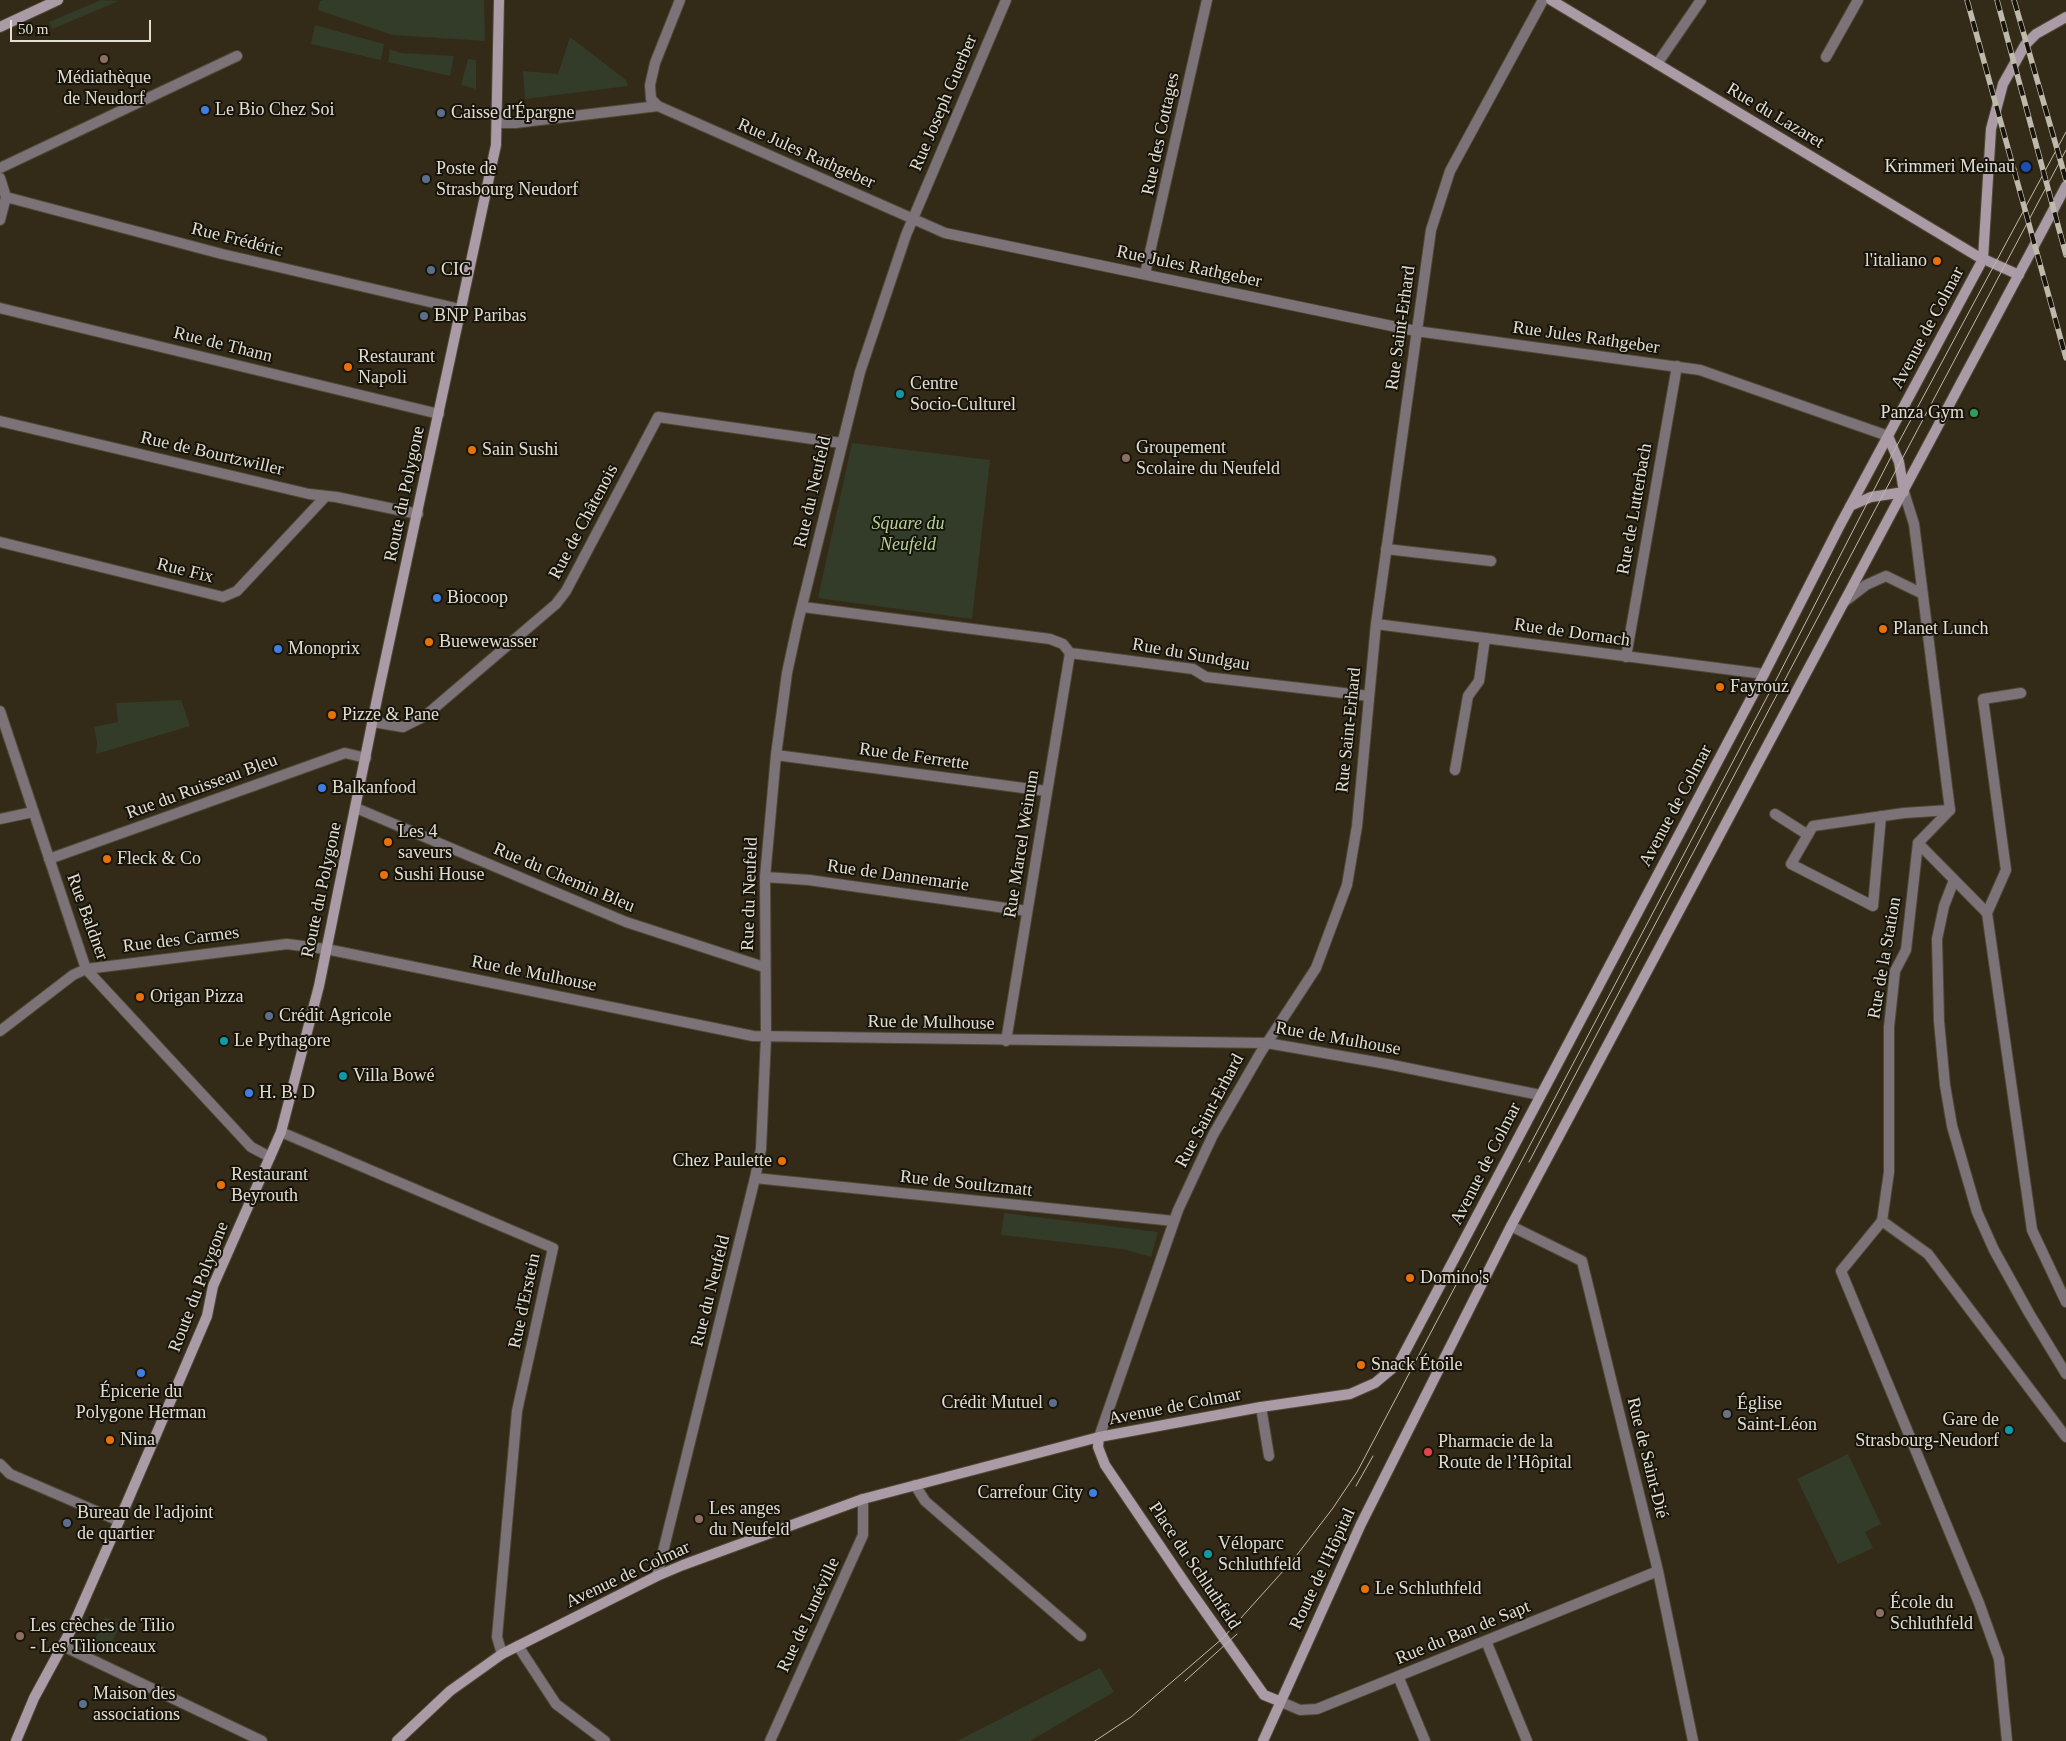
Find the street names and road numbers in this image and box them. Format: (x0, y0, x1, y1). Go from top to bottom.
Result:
street label: Rue Joseph Guerber (906, 32, 982, 174)
street label: Rue des Cottages (1137, 71, 1185, 197)
street label: Rue du Lazaret (1722, 78, 1828, 154)
street label: Rue Jules Rathgeber (734, 114, 878, 194)
street label: Rue Frédéric (189, 218, 285, 262)
street label: Rue Jules Rathgeber (1114, 241, 1264, 293)
street label: Avenue de Colmar (1887, 263, 1969, 393)
street label: Rue Saint-Erhard (1382, 264, 1420, 392)
street label: Rue Jules Rathgeber (1511, 317, 1661, 359)
street label: Rue de Thann (171, 322, 275, 368)
street label: Route du Polygone (380, 424, 430, 564)
street label: Rue de Bourtzwiller (138, 427, 286, 481)
street label: Rue du Neufeld (790, 434, 836, 550)
street label: Rue de Lutterbach (1613, 442, 1657, 576)
street label: Rue de Châtenois (545, 461, 623, 583)
street label: Rue Fix (154, 554, 216, 588)
street label: Rue de Dornach (1513, 614, 1631, 652)
street label: Rue du Sundgau (1131, 634, 1251, 676)
street label: Rue Saint-Erhard (1332, 666, 1366, 794)
street label: Rue de Ferrette (858, 739, 970, 775)
street label: Avenue de Colmar (1635, 741, 1717, 871)
street label: Rue du Ruisseau Bleu (123, 750, 281, 824)
street label: Rue Marcel Weinum (1000, 768, 1044, 920)
street label: Route du Polygone (297, 820, 347, 960)
street label: Rue du Neufeld (737, 837, 763, 951)
street label: Rue du Chemin Bleu (490, 838, 638, 918)
street label: Rue de Dannemarie (826, 855, 970, 897)
street label: Rue Baldner (61, 871, 113, 963)
street label: Rue de la Station (1864, 895, 1906, 1021)
street label: Rue des Carmes (122, 922, 240, 958)
street label: Rue de Mulhouse (470, 951, 598, 997)
street label: Rue de Mulhouse (867, 1011, 995, 1035)
street label: Rue de Mulhouse (1274, 1017, 1402, 1061)
street label: Rue Saint-Erhard (1171, 1051, 1249, 1171)
street label: Avenue de Colmar (1446, 1099, 1526, 1229)
street label: Rue de Soultzmatt (899, 1166, 1033, 1202)
street label: Route du Polygone (164, 1219, 234, 1355)
street label: Rue du Neufeld (687, 1233, 735, 1349)
street label: Rue d'Erstein (504, 1251, 546, 1351)
street label: Avenue de Colmar (1107, 1384, 1243, 1430)
street label: Rue de Saint-Dié (1622, 1395, 1672, 1521)
street label: Place du Schluthfeld (1143, 1498, 1245, 1634)
street label: Route de l'Hôpital (1285, 1505, 1361, 1633)
street label: Avenue de Colmar (562, 1537, 694, 1613)
street label: Rue de Lunéville (773, 1554, 845, 1676)
street label: Rue du Ban de Sapt (1393, 1596, 1533, 1670)

